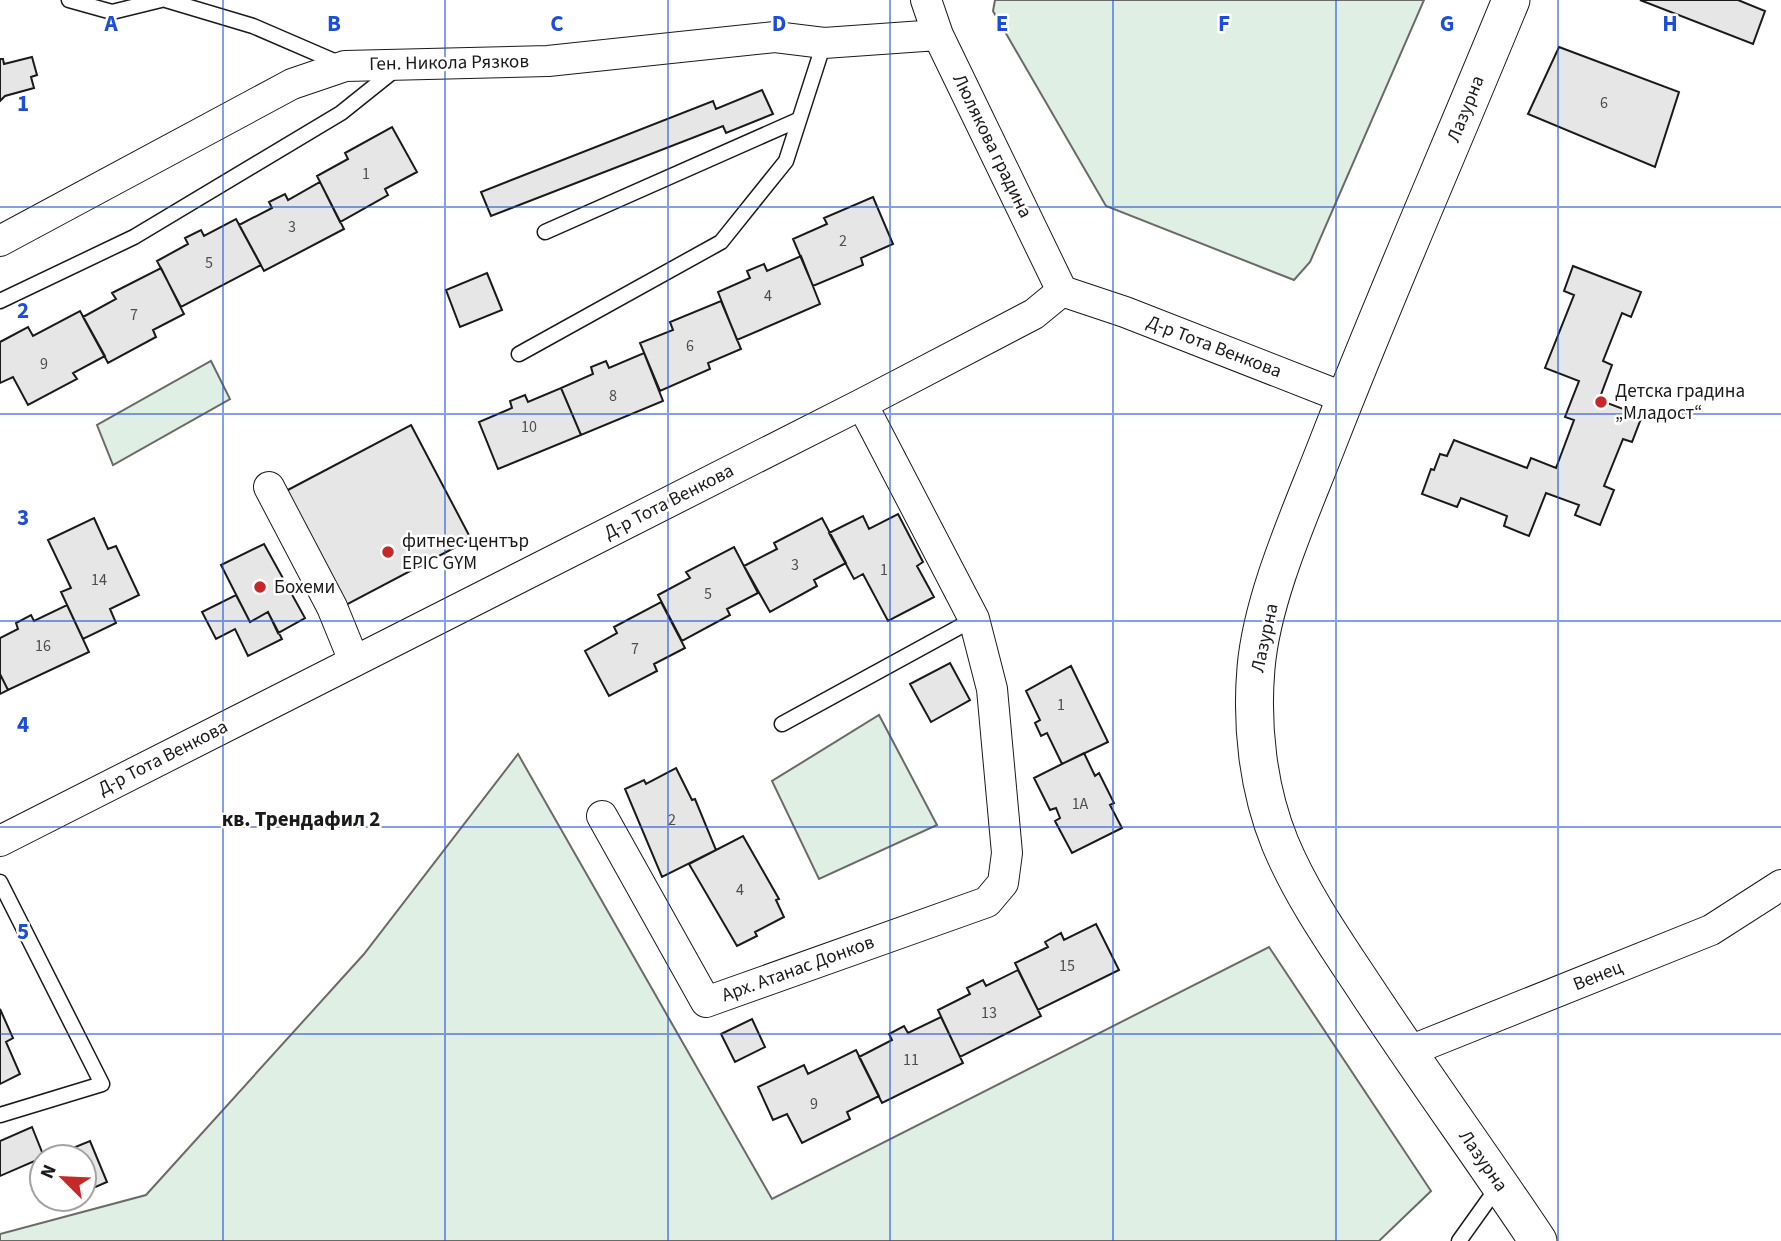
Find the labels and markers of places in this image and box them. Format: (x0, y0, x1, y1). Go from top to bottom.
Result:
place label: Детска градина „Младост“ (1615, 378, 1745, 427)
marker: Детска градина „Младост“ (1593, 394, 1609, 410)
place label: фитнес център EPIC GYM (402, 528, 529, 577)
marker: фитнес център EPIC GYM (380, 544, 396, 560)
place label: Бохеми (274, 574, 335, 601)
marker: Бохеми (252, 579, 268, 595)

